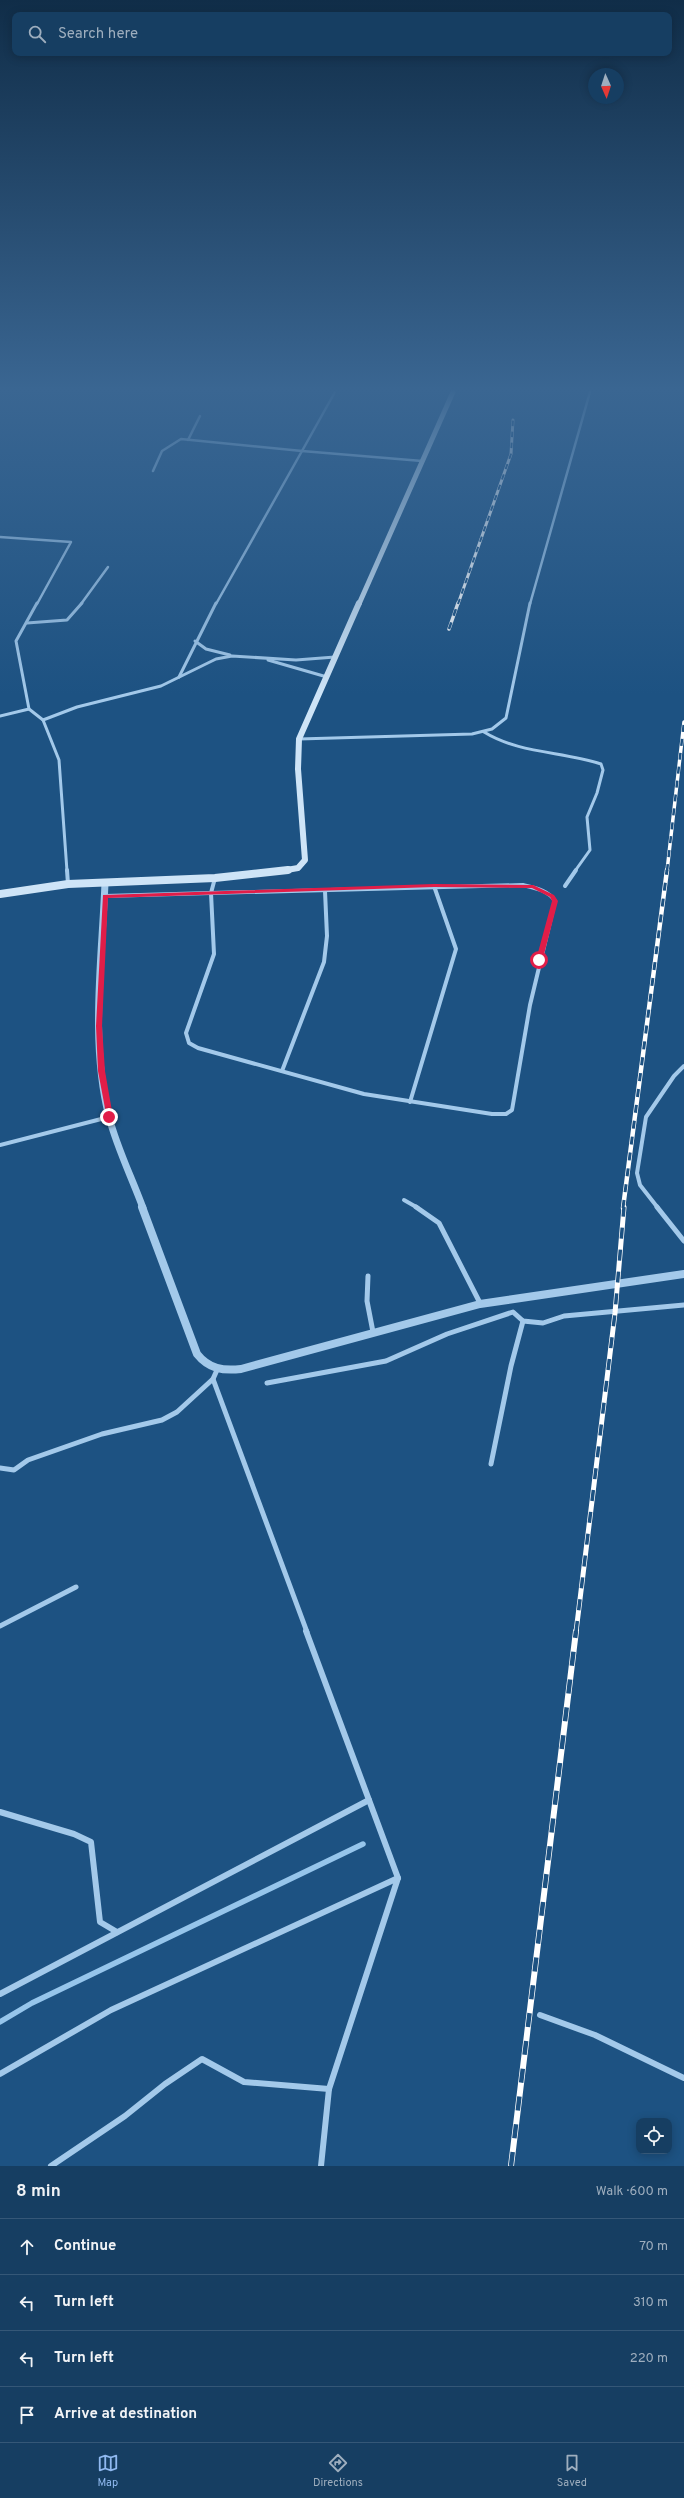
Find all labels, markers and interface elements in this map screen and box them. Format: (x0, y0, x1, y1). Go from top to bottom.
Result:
search box (12, 12, 672, 56)
icon: search (26, 23, 48, 45)
text: Search here (58, 25, 138, 44)
north arrow (588, 68, 624, 104)
route start (530, 951, 548, 969)
route end (100, 1108, 118, 1126)
map controls (636, 2118, 672, 2154)
button: locate (636, 2118, 672, 2154)
text: 8 min (16, 2181, 61, 2203)
text: Walk · 600 m (596, 2184, 668, 2200)
icon: ahead (16, 2236, 38, 2258)
text: Continue (54, 2237, 116, 2256)
text: 70 m (639, 2239, 668, 2255)
icon: left (16, 2292, 38, 2314)
text: Turn left (54, 2293, 114, 2312)
text: 310 m (633, 2295, 668, 2311)
icon: left (16, 2348, 38, 2370)
text: Turn left (54, 2349, 114, 2368)
text: 220 m (630, 2351, 668, 2367)
icon: arrive (16, 2404, 38, 2426)
text: Arrive at destination (54, 2405, 197, 2424)
tab: Map (97, 2452, 119, 2490)
tab: Directions (313, 2452, 363, 2490)
tab: Saved (557, 2452, 587, 2490)

